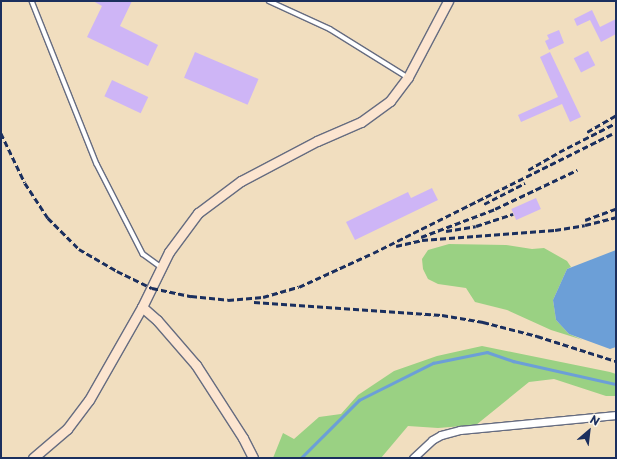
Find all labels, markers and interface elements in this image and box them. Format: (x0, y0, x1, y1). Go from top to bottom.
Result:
text: N (587, 410, 603, 430)
north arrow (569, 411, 609, 451)

